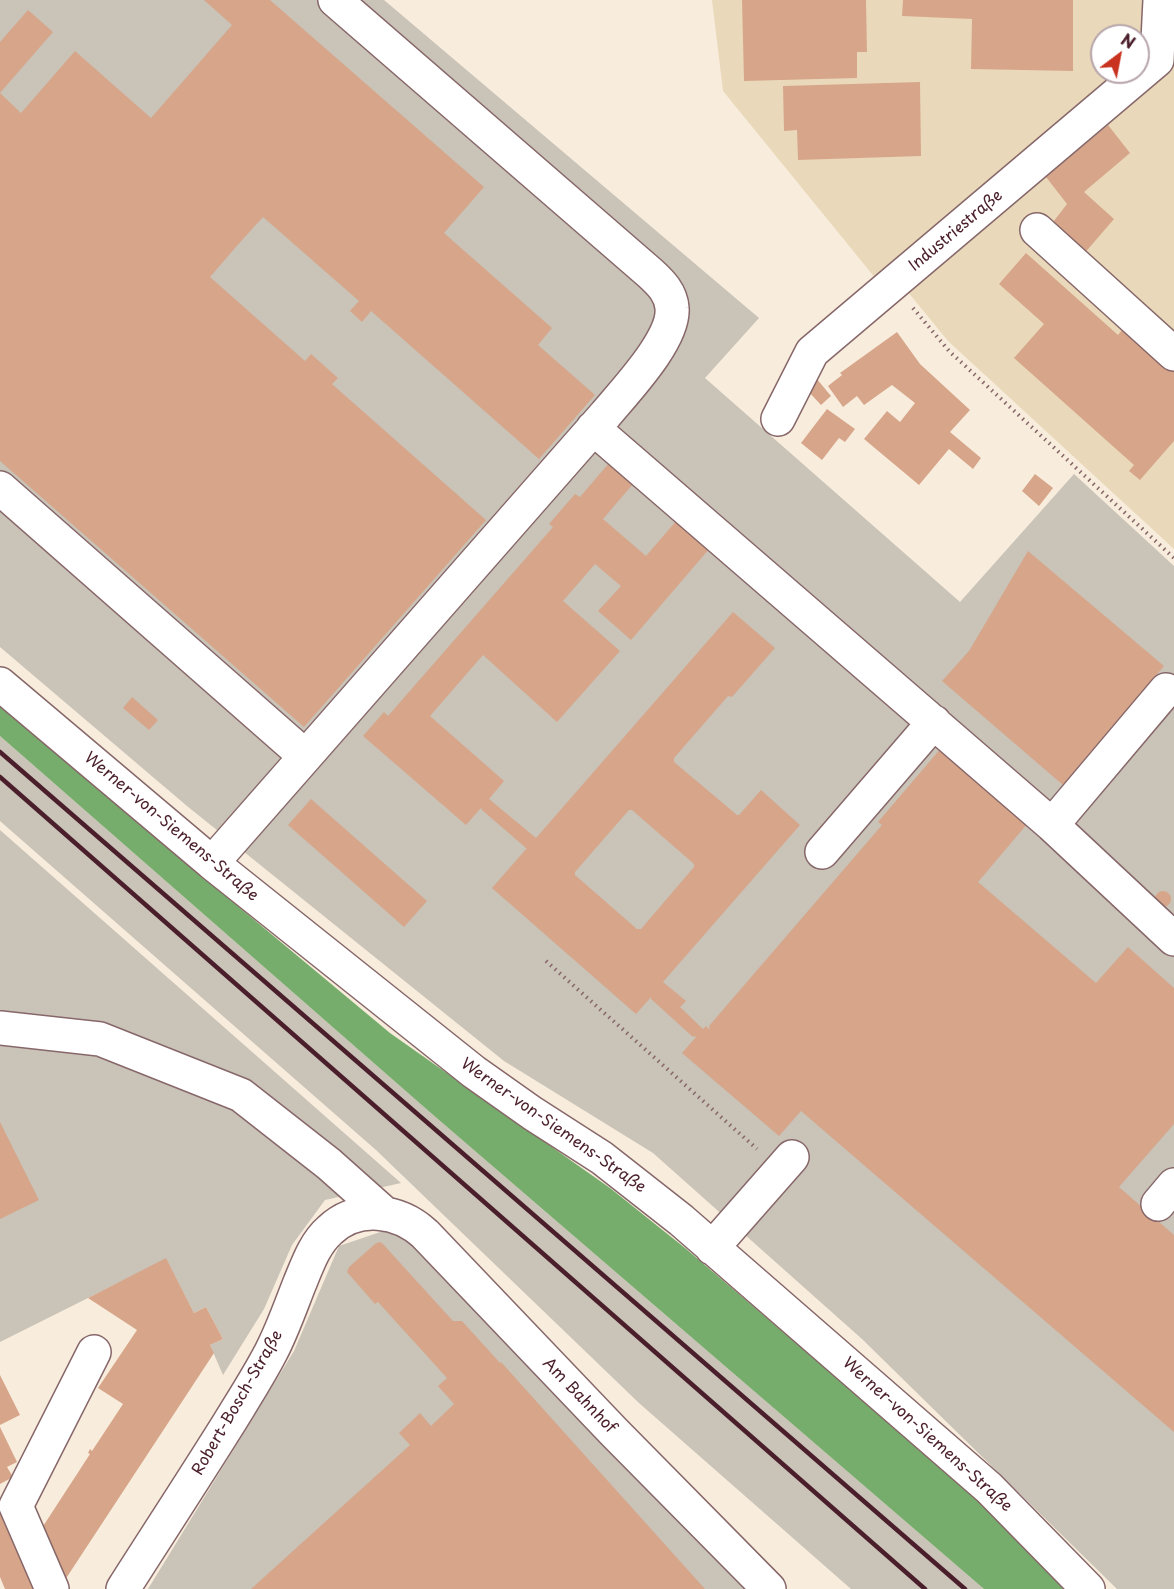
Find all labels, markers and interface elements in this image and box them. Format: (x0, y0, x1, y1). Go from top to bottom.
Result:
north arrow (1090, 24, 1150, 84)
text: N (1117, 27, 1140, 54)
street label: Industriestraße (905, 186, 1007, 276)
street label: Werner-von-Siemens-Straße (80, 748, 262, 906)
street label: Werner-von-Siemens-Straße (457, 1055, 649, 1197)
street label: Robert-Bosch-Straße (189, 1327, 287, 1479)
street label: Am Bahnhof (538, 1354, 620, 1438)
street label: Werner-von-Siemens-Straße (838, 1354, 1016, 1516)

